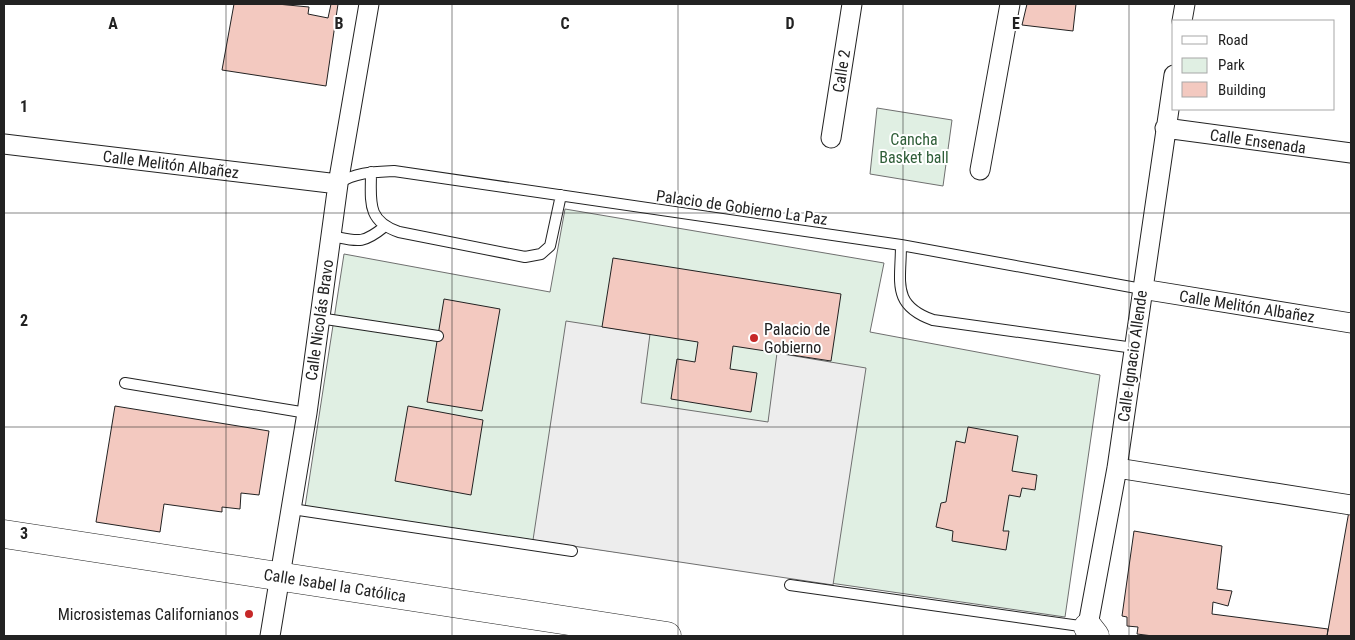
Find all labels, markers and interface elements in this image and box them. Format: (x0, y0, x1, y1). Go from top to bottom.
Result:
text: A (108, 14, 118, 33)
text: B (335, 14, 344, 33)
text: C (560, 14, 570, 33)
text: D (785, 14, 795, 33)
text: E (1012, 14, 1020, 33)
legend (1172, 20, 1335, 110)
text: Road (1218, 31, 1248, 49)
street label: Calle 2 (829, 48, 854, 94)
text: Park (1218, 56, 1245, 74)
text: Building (1218, 81, 1266, 99)
text: 1 (20, 97, 28, 116)
street label: Calle Ensenada (1209, 125, 1307, 158)
park label: Cancha Basket ball (879, 130, 949, 167)
street label: Calle Melitón Albañez (102, 147, 240, 182)
street label: Palacio de Gobierno La Paz (655, 186, 829, 229)
street label: Calle Nicolás Bravo (302, 258, 337, 382)
street label: Calle Melitón Albañez (1178, 286, 1316, 327)
street label: Calle Ignacio Allende (1114, 289, 1151, 423)
text: 2 (20, 311, 28, 330)
place label: Palacio de Gobierno (764, 320, 830, 357)
marker: Palacio de Gobierno (748, 332, 760, 344)
text: 3 (20, 524, 28, 543)
street label: Calle Isabel la Católica (262, 565, 407, 606)
place label: Microsistemas Californianos (58, 605, 239, 624)
marker: Microsistemas Californianos (243, 608, 255, 620)

